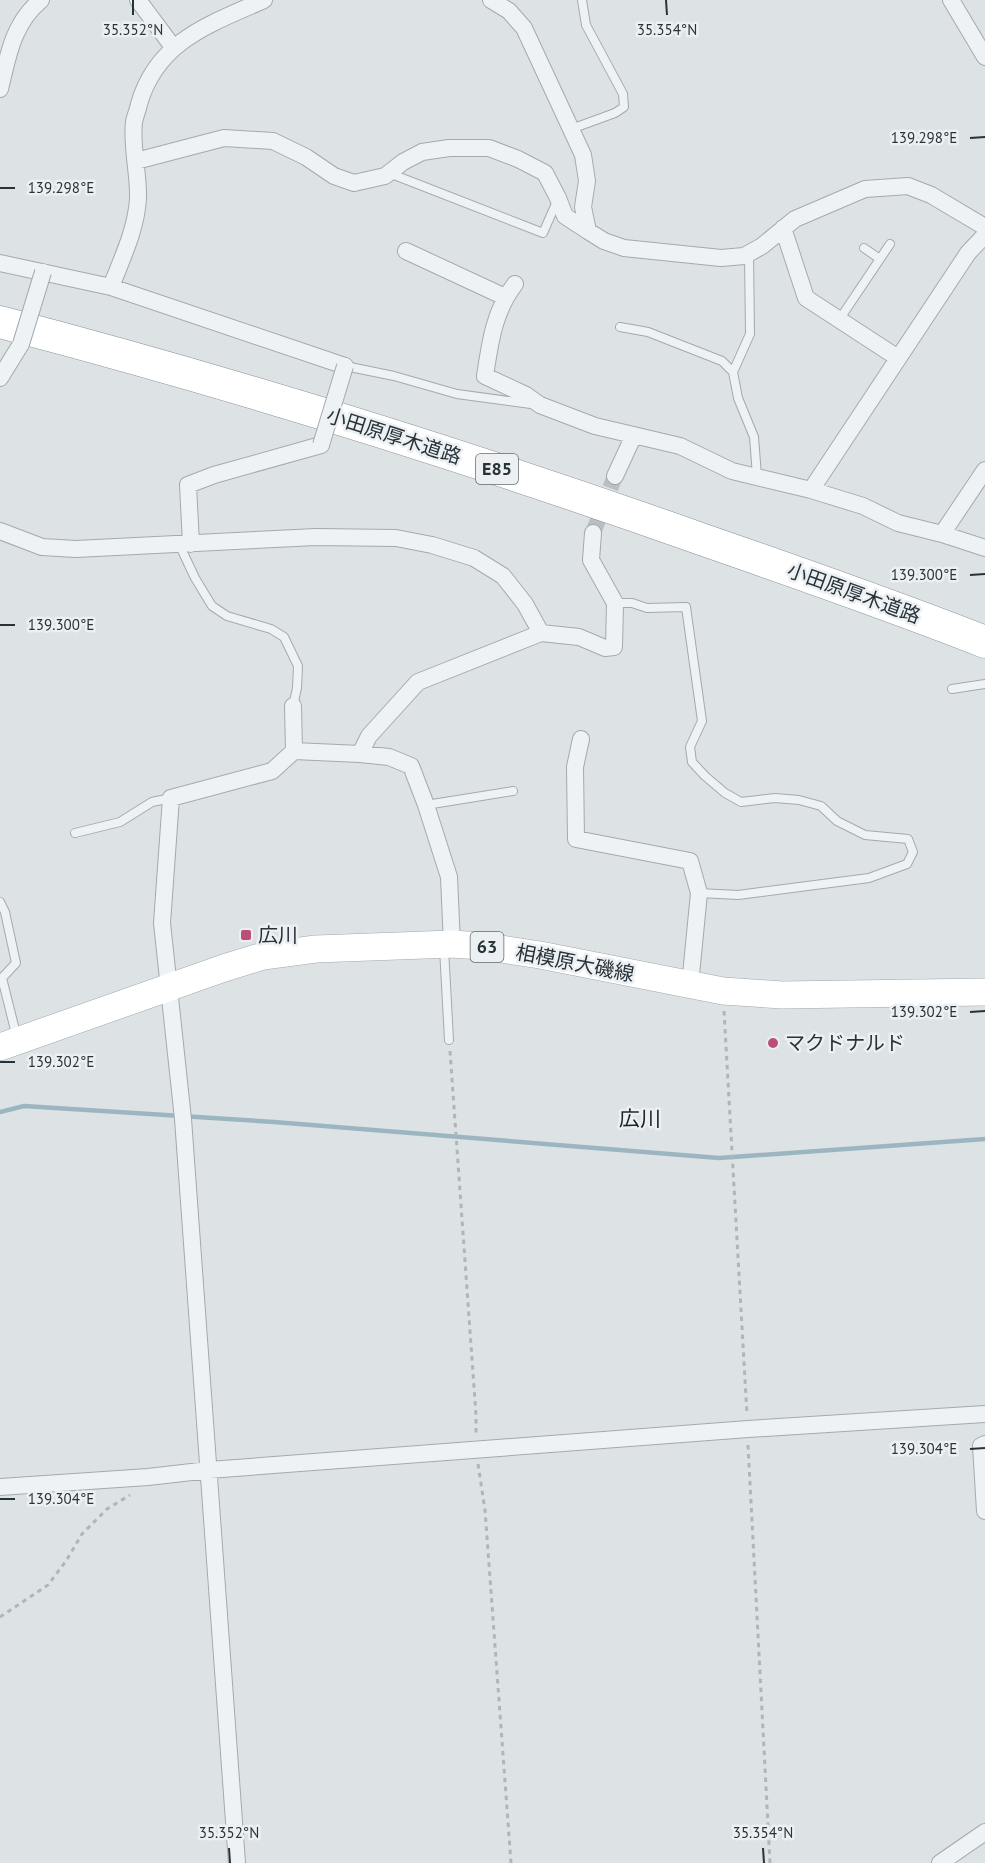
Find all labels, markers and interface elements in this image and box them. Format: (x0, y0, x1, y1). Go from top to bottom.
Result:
text: 35.352°N (103, 20, 163, 39)
text: 35.354°N (637, 20, 697, 39)
text: 139.298°E (891, 128, 957, 147)
text: 139.298°E (28, 178, 94, 197)
street label: 小田原厚木道路 (323, 402, 465, 470)
road number: E85 (476, 454, 518, 484)
street label: 小田原厚木道路 (784, 557, 924, 629)
text: 139.300°E (891, 565, 957, 584)
text: 139.300°E (28, 615, 94, 634)
place label: 広川 (258, 922, 298, 948)
marker: 広川 (239, 928, 253, 942)
road number: 63 (470, 932, 504, 962)
street label: 相模原大磯線 (514, 939, 636, 987)
text: 139.302°E (891, 1002, 957, 1021)
place label: マクドナルド (785, 1030, 905, 1056)
marker: マクドナルド (766, 1036, 780, 1050)
text: 139.302°E (28, 1052, 94, 1071)
district label: 広川 (619, 1105, 661, 1132)
text: 139.304°E (891, 1439, 957, 1458)
text: 139.304°E (28, 1489, 94, 1508)
text: 35.352°N (199, 1823, 259, 1842)
text: 35.354°N (733, 1823, 793, 1842)

